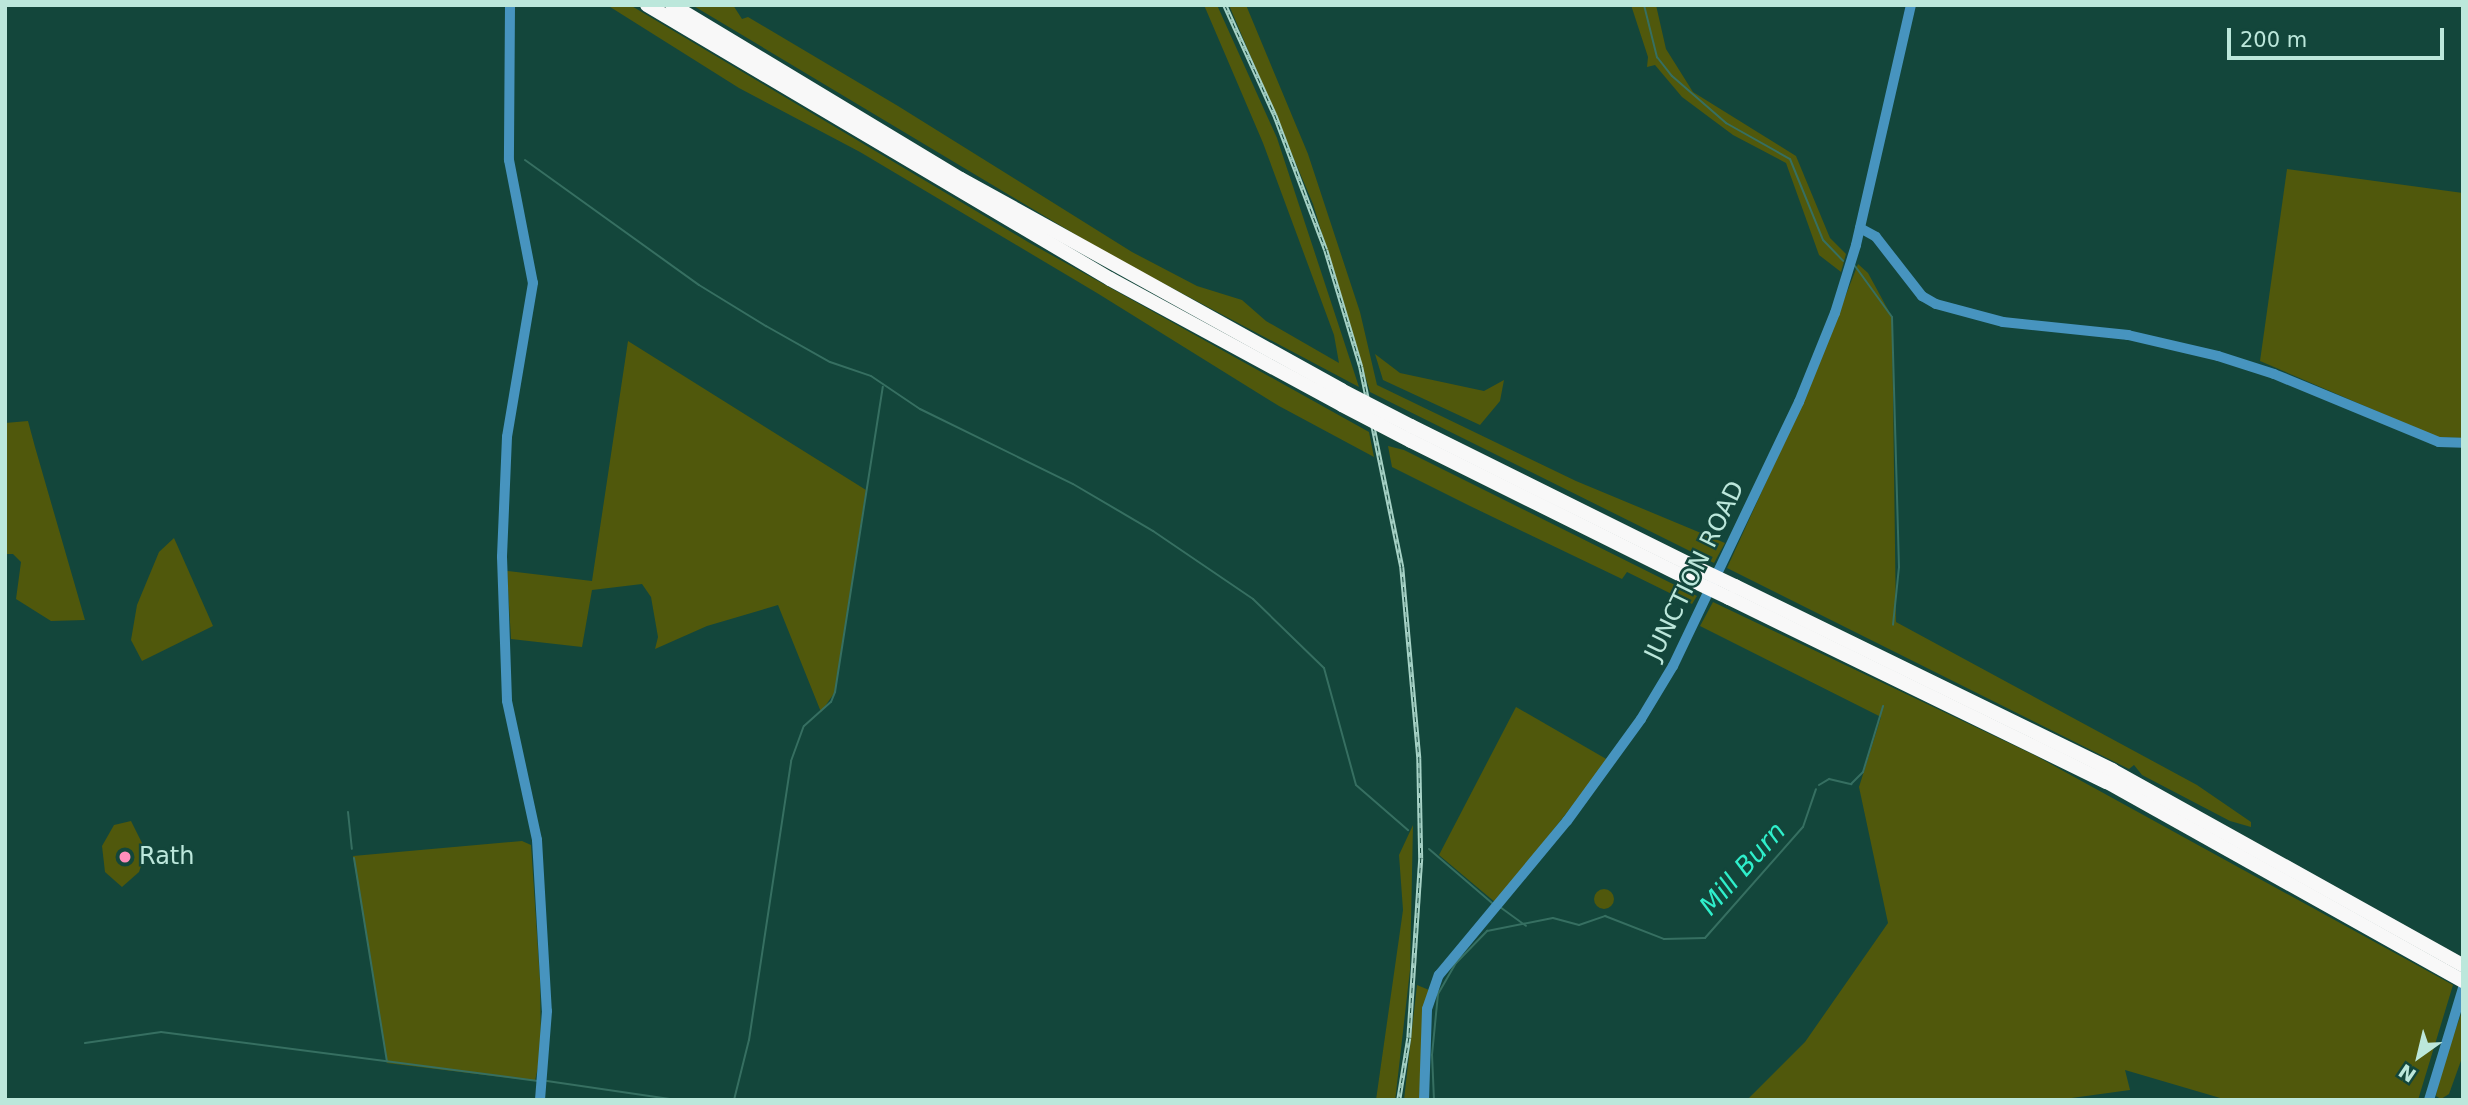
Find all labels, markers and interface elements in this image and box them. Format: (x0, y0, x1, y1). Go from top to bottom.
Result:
scale bar (2230, 14, 2447, 58)
text: 200 m (2240, 28, 2307, 52)
street label: JUNCTION ROAD (1639, 477, 1751, 665)
water label: Mill Burn (1693, 816, 1793, 922)
place label: Rath (139, 843, 194, 871)
marker: Rath (117, 849, 133, 865)
north arrow (2384, 1021, 2454, 1091)
text: N (2395, 1060, 2420, 1087)

